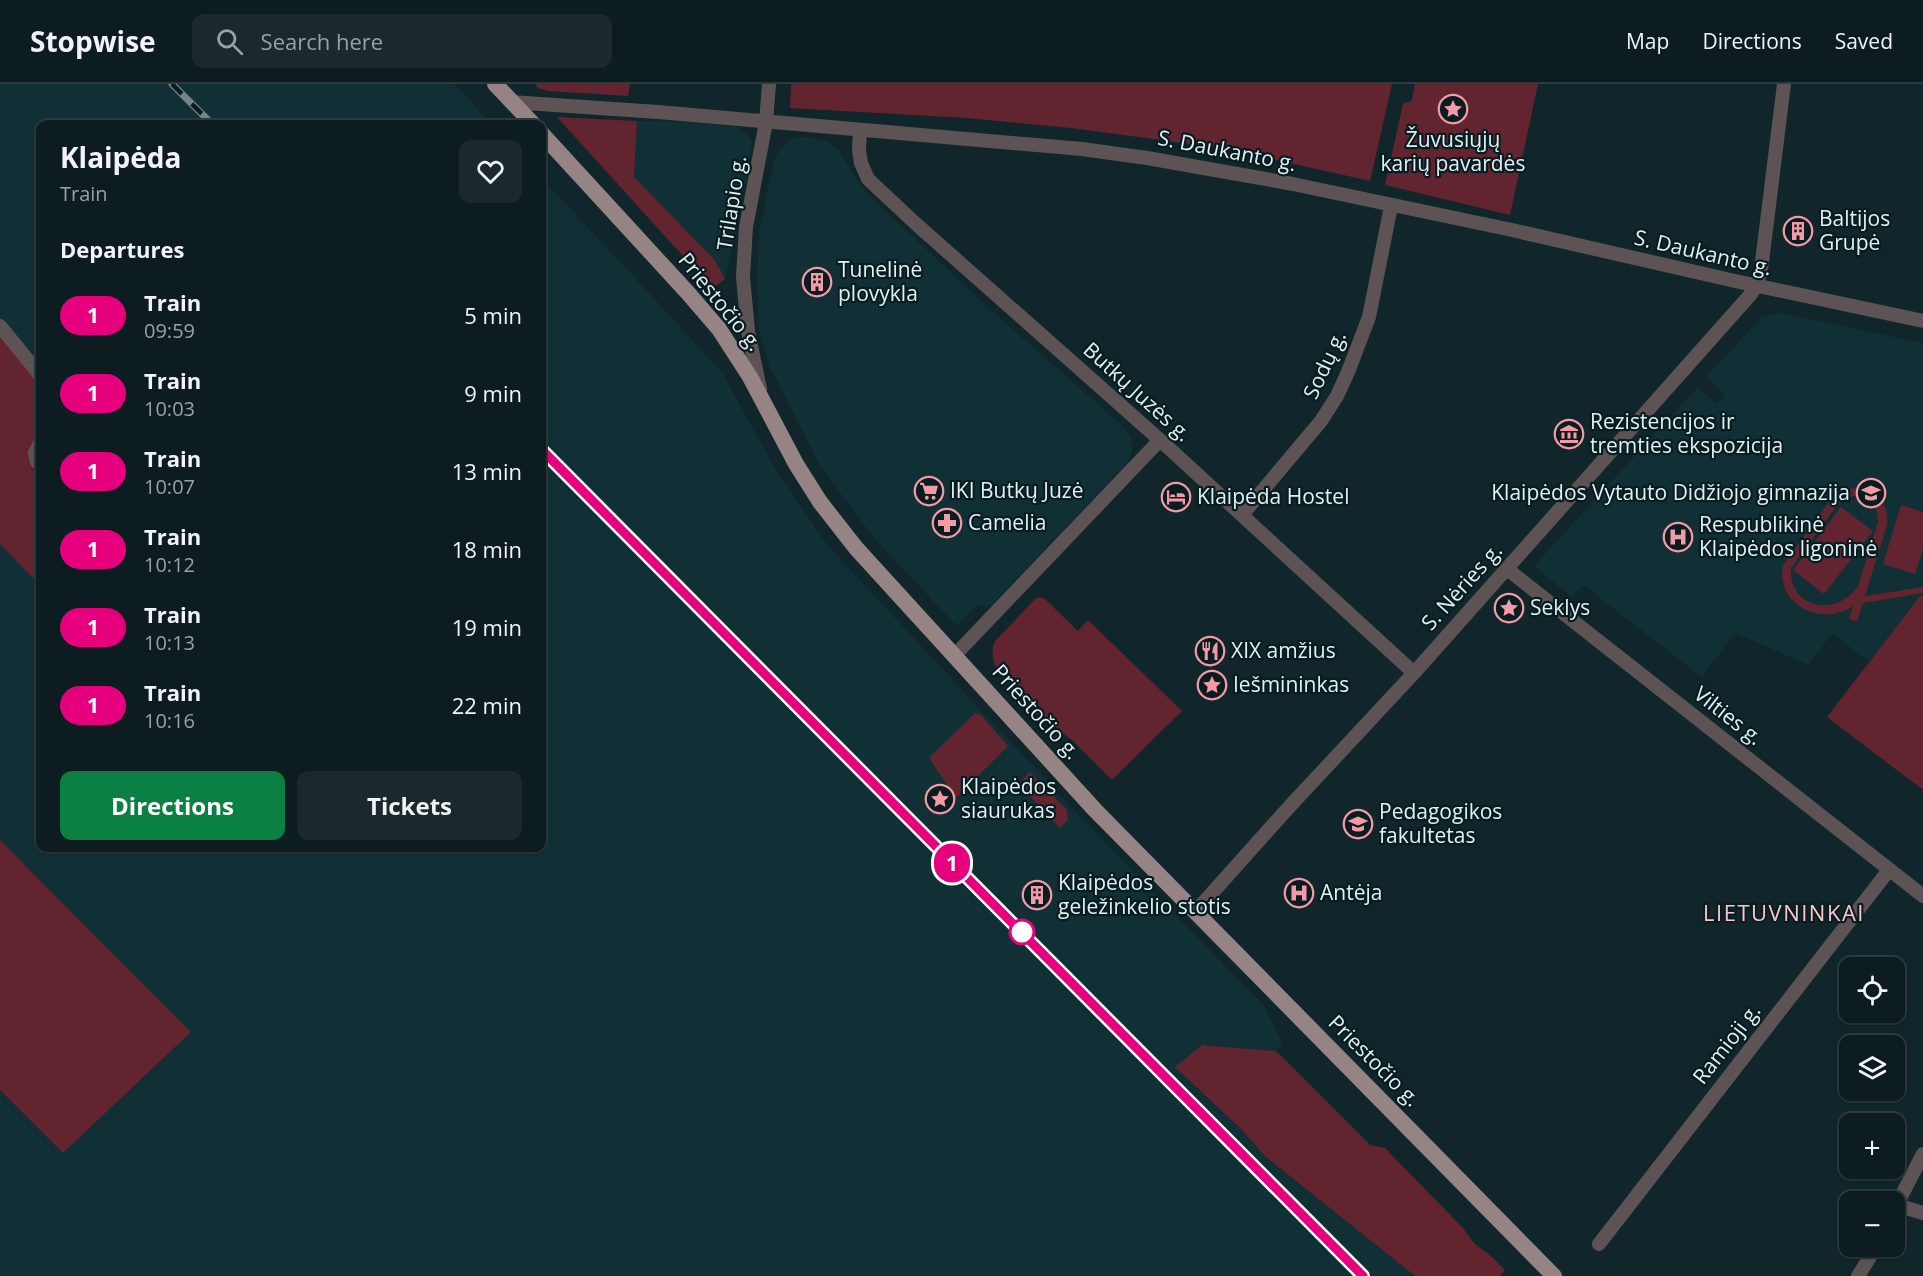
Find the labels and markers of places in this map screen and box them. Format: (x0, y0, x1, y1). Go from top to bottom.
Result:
place icon: Žuvusiųjų karių pavardės (1437, 93, 1469, 125)
place label: Žuvusiųjų karių pavardės (1381, 125, 1525, 177)
place label: Baltijos Grupė (1819, 204, 1890, 256)
building icon: Baltijos Grupė (1782, 215, 1814, 247)
place label: Tunelinė plovykla (838, 255, 922, 307)
building icon: Tunelinė plovykla (801, 266, 833, 298)
place label: Rezistencijos ir tremties ekspozicija (1590, 407, 1783, 459)
museum icon: Rezistencijos ir tremties ekspozicija (1553, 418, 1585, 450)
supermarket icon: IKI Butkų Juzė (913, 475, 945, 507)
place label: IKI Butkų Juzė (950, 476, 1084, 504)
school or university icon: Klaipėdos Vytauto Didžiojo gimnazija (1855, 477, 1887, 509)
place label: Klaipėdos Vytauto Didžiojo gimnazija (1491, 478, 1850, 506)
hotel icon: Klaipėda Hostel (1160, 481, 1192, 513)
place label: Klaipėda Hostel (1197, 482, 1349, 510)
pharmacy icon: Camelia (931, 507, 963, 539)
place label: Camelia (968, 508, 1046, 536)
place label: Respublikinė Klaipėdos ligoninė (1699, 510, 1877, 562)
hospital icon: Respublikinė Klaipėdos ligoninė (1662, 521, 1694, 553)
place icon: Seklys (1493, 592, 1525, 624)
place label: Seklys (1530, 593, 1590, 621)
restaurant icon: XIX amžius (1194, 635, 1226, 667)
place label: XIX amžius (1231, 636, 1336, 664)
place icon: Iešmininkas (1196, 669, 1228, 701)
place label: Iešmininkas (1233, 670, 1349, 698)
place label: Klaipėdos siaurukas (961, 772, 1056, 824)
place icon: Klaipėdos siaurukas (924, 783, 956, 815)
place label: Pedagogikos fakultetas (1379, 797, 1502, 849)
school or university icon: Pedagogikos fakultetas (1342, 808, 1374, 840)
place label: Klaipėdos geležinkelio stotis (1058, 868, 1231, 920)
hospital icon: Antėja (1283, 877, 1315, 909)
place label: Antėja (1320, 878, 1382, 906)
building icon: Klaipėdos geležinkelio stotis (1021, 879, 1053, 911)
unlabelled marker (1009, 919, 1035, 945)

